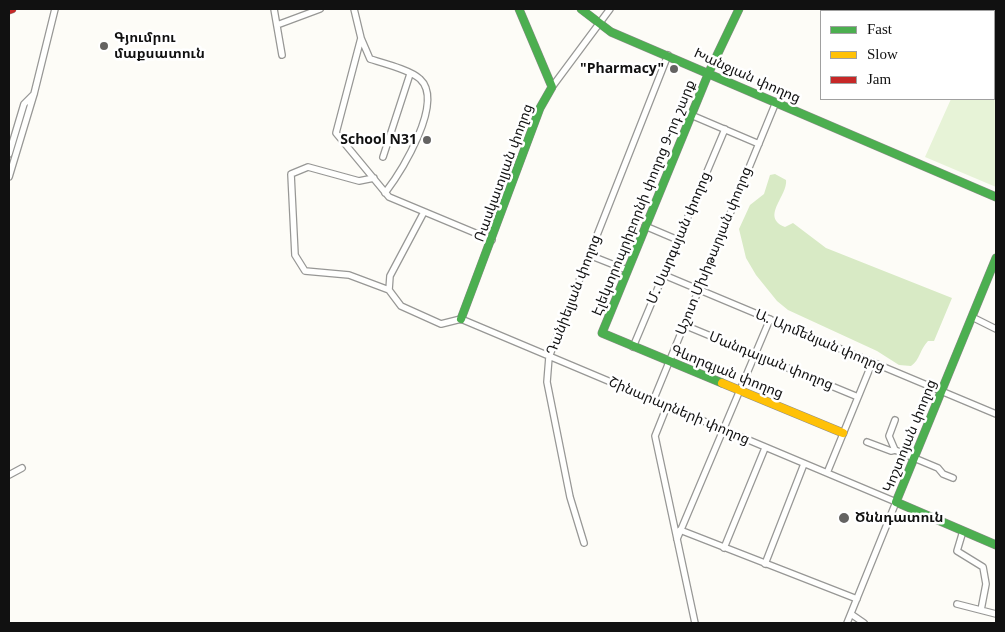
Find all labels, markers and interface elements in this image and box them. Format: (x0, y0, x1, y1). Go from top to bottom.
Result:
legend (820, 10, 995, 100)
text: Fast (867, 21, 892, 37)
place label: Գյումրու մաքսատուն (114, 30, 205, 62)
marker: Գյումրու մաքսատուն (98, 40, 110, 52)
street label: Խանջյան փողոց (691, 45, 803, 107)
text: Slow (867, 46, 898, 62)
place label: "Pharmacy" (580, 61, 664, 77)
marker: "Pharmacy" (668, 63, 680, 75)
text: Jam (867, 71, 891, 87)
street label: Էլեկտրոպրիբորնի փողոց 9-րդ շարք (589, 78, 699, 318)
street label: Ռասկատլյան փողոց (471, 102, 537, 244)
place label: School N31 (340, 132, 417, 148)
marker: School N31 (421, 134, 433, 146)
street label: Աշոտ Մխիթարյան փողոց (672, 164, 756, 338)
street label: Մ. Սարգսյան փողոց (644, 169, 714, 307)
street label: Դանիելյան փողոց (543, 232, 605, 358)
street label: Ա. Արմենյան փողոց (753, 306, 887, 376)
street label: Մանդալյան փողոց (706, 328, 836, 394)
street label: Գևորգյան փողոց (668, 342, 786, 402)
street label: Շինարարների փողոց (606, 374, 752, 448)
street label: Կոշտոյան փողոց (880, 377, 940, 495)
place label: Ծննդատուն (855, 510, 944, 526)
marker: Ծննդատուն (837, 511, 851, 525)

